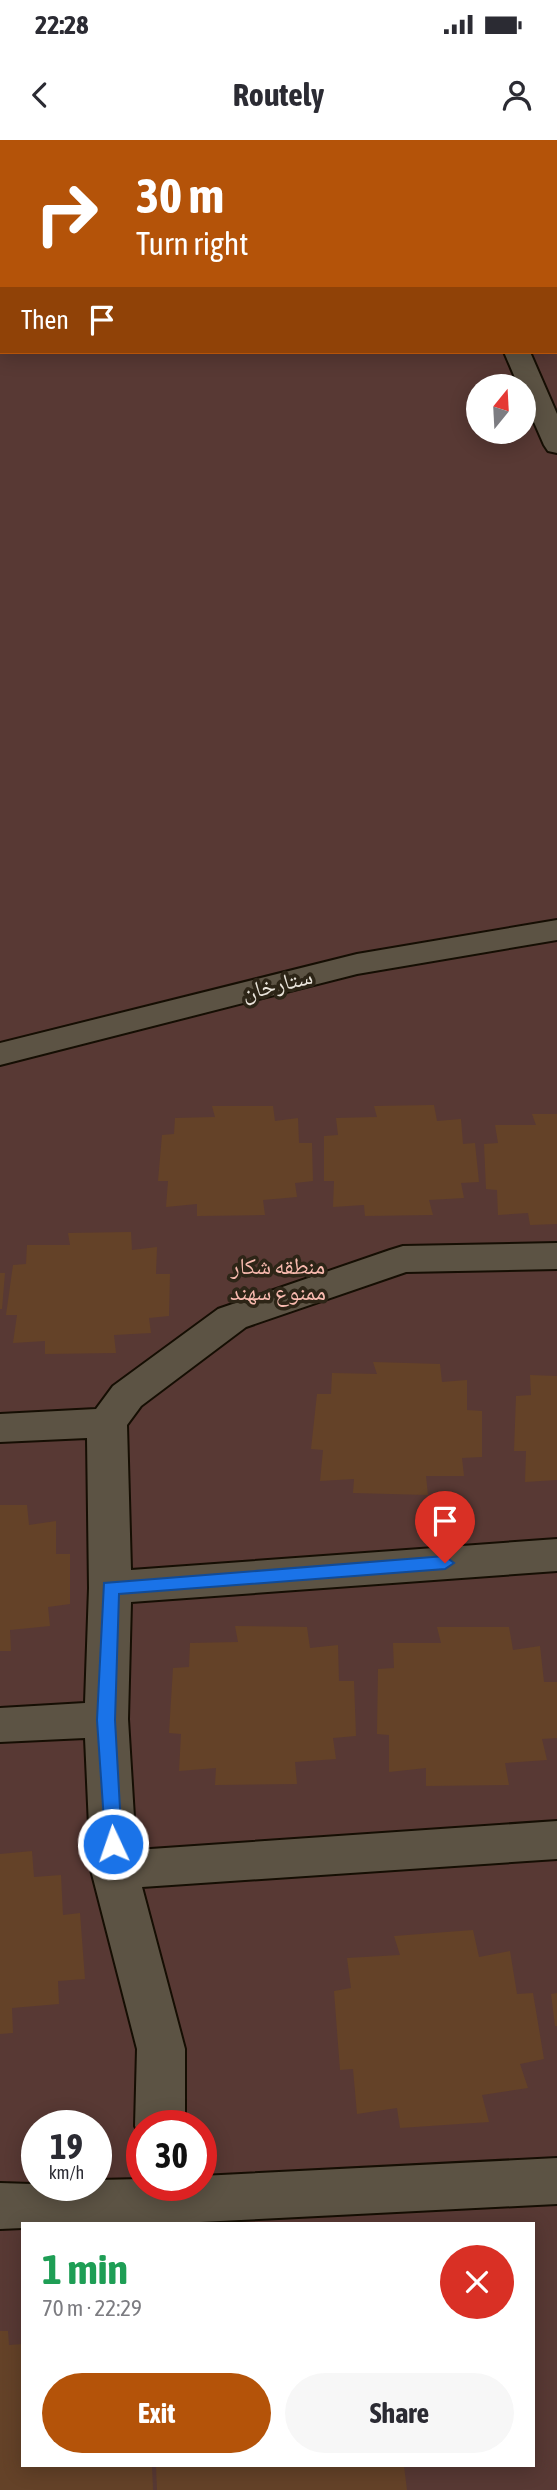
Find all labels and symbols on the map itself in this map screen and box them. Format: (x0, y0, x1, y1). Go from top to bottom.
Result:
north arrow (466, 374, 536, 444)
street label: ستارخان (239, 963, 315, 1006)
park label: منطقه شکار ممنوع سهند (230, 1253, 326, 1307)
pin (415, 1491, 475, 1563)
position arrow (76, 1807, 150, 1881)
speed limit sign: 30 (126, 2110, 217, 2201)

